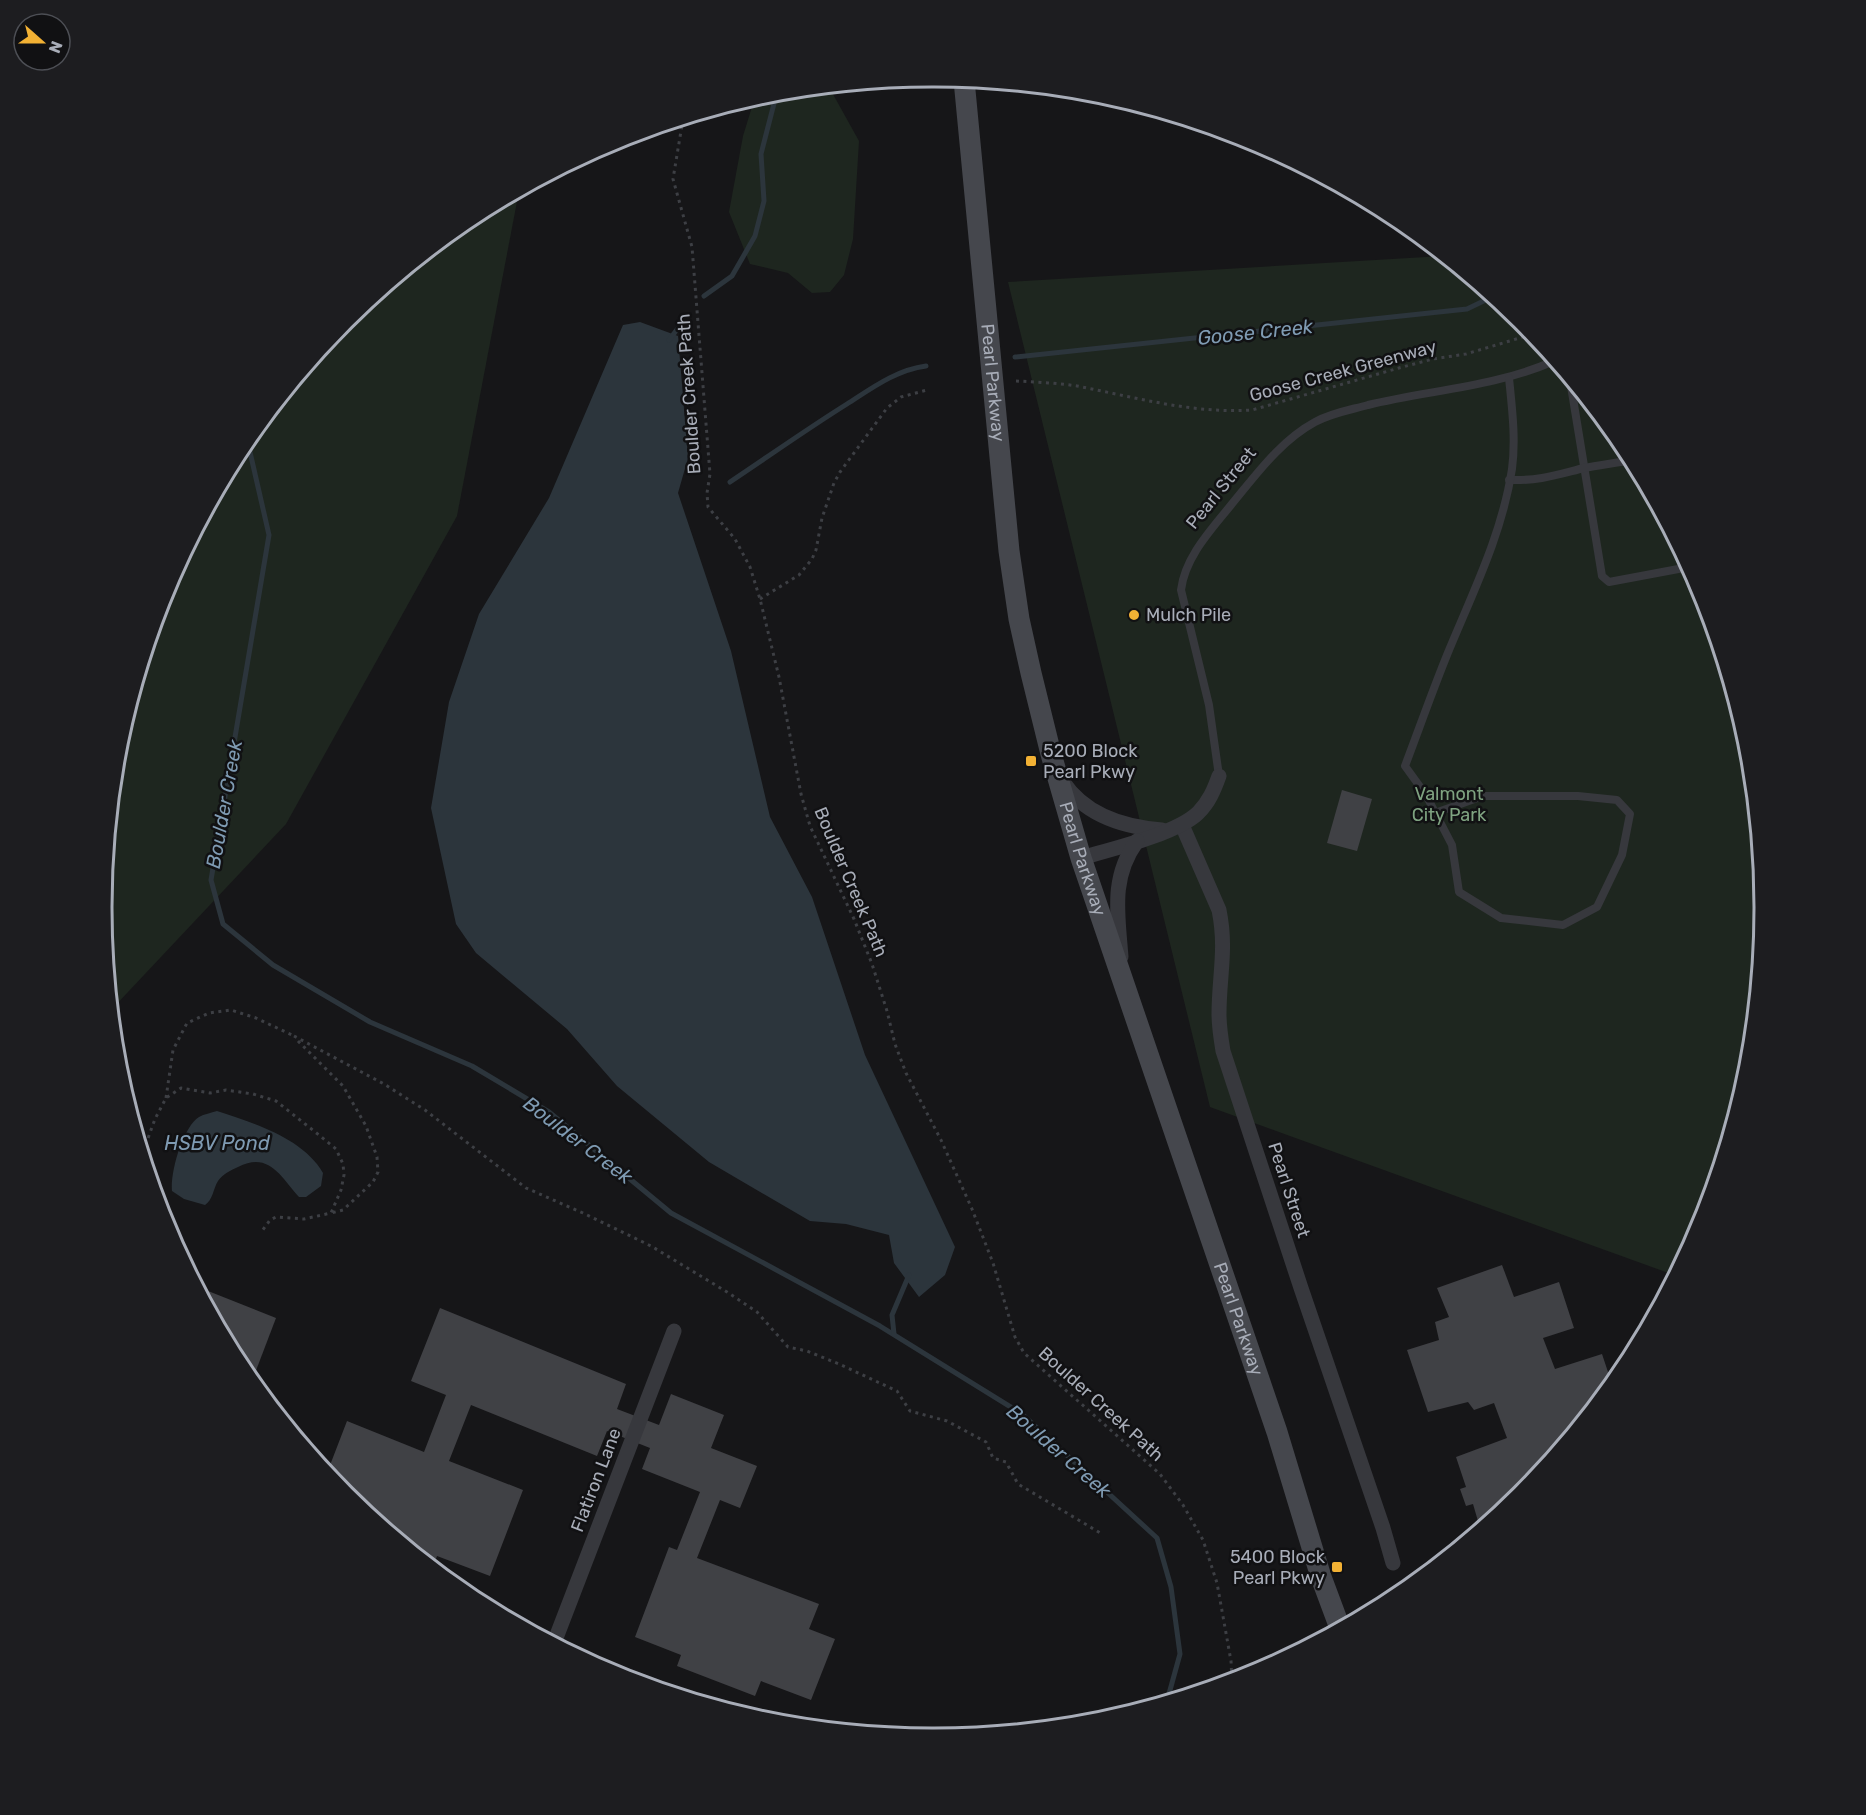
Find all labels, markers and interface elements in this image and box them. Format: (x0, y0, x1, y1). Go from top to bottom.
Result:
north arrow (12, 12, 72, 72)
text: N (45, 38, 66, 56)
street label: Boulder Creek Path (672, 313, 706, 475)
water label: Goose Creek (1196, 314, 1315, 350)
street label: Pearl Parkway (976, 323, 1010, 443)
street label: Goose Creek Greenway (1247, 335, 1439, 407)
street label: Pearl Street (1181, 443, 1261, 533)
place label: Mulch Pile (1146, 604, 1231, 626)
marker: Mulch Pile (1127, 608, 1141, 622)
water label: Boulder Creek (201, 737, 247, 870)
place label: 5200 Block Pearl Pkwy (1043, 740, 1138, 783)
marker: 5200 Block Pearl Pkwy (1024, 754, 1038, 768)
park label: Valmont City Park (1412, 783, 1487, 826)
street label: Pearl Parkway (1054, 799, 1111, 919)
street label: Boulder Creek Path (809, 804, 893, 960)
water label: Boulder Creek (519, 1091, 638, 1189)
water label: HSBV Pond (164, 1131, 271, 1155)
street label: Pearl Street (1263, 1139, 1315, 1241)
street label: Pearl Parkway (1209, 1259, 1268, 1379)
street label: Boulder Creek Path (1034, 1342, 1168, 1466)
water label: Boulder Creek (1002, 1399, 1116, 1503)
street label: Flatiron Lane (566, 1425, 626, 1535)
place label: 5400 Block Pearl Pkwy (1230, 1546, 1326, 1589)
marker: 5400 Block Pearl Pkwy (1330, 1560, 1344, 1574)

